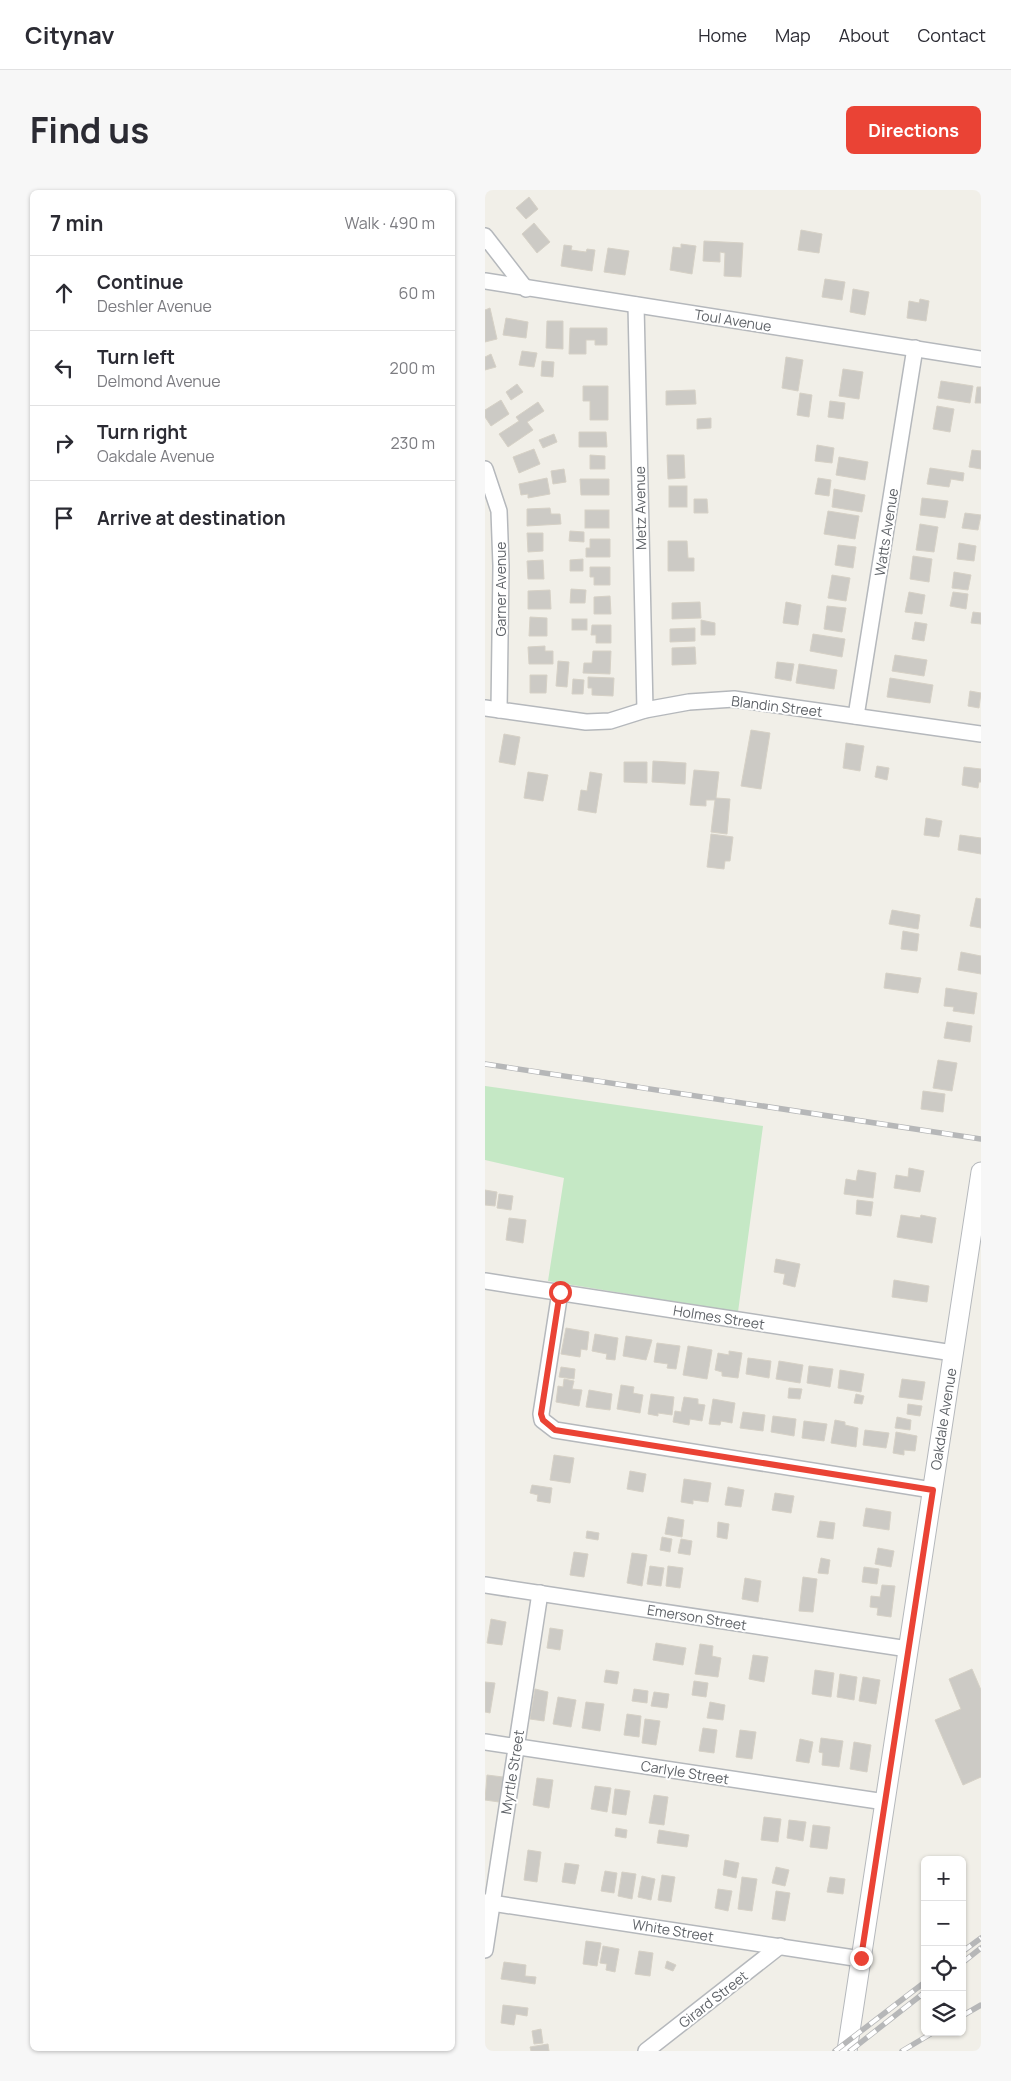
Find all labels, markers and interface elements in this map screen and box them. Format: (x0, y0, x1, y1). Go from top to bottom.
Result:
text: Citynav (25, 18, 115, 51)
text: Home (698, 23, 747, 47)
text: Map (775, 23, 811, 47)
text: About (839, 23, 889, 47)
text: Contact (917, 23, 986, 47)
text: Find us (30, 106, 149, 154)
button: Directions (846, 106, 981, 154)
text: 7 min (50, 209, 103, 237)
text: Walk · 490 m (344, 212, 435, 234)
text: Continue (97, 269, 183, 295)
icon: ahead (50, 279, 78, 307)
text: 60 m (399, 282, 435, 304)
text: Deshler Avenue (97, 295, 212, 317)
street label: Toul Avenue (693, 305, 773, 335)
text: Turn left (97, 344, 175, 370)
icon: left (50, 354, 78, 382)
text: 200 m (390, 357, 435, 379)
text: Delmond Avenue (97, 370, 221, 392)
text: Turn right (97, 419, 187, 445)
icon: right (50, 429, 78, 457)
text: 230 m (391, 432, 435, 454)
text: Oakdale Avenue (97, 445, 215, 467)
street label: Metz Avenue (630, 466, 650, 550)
street label: Watts Avenue (870, 487, 902, 577)
icon: arrive (50, 504, 78, 532)
text: Arrive at destination (97, 505, 286, 531)
street label: Garner Avenue (491, 542, 510, 636)
street label: Blandin Street (730, 691, 824, 721)
route start (549, 1281, 572, 1304)
street label: Holmes Street (672, 1300, 767, 1334)
street label: Oakdale Avenue (926, 1367, 960, 1471)
street label: Emerson Street (646, 1600, 749, 1634)
street label: Myrtle Street (496, 1728, 528, 1816)
street label: Carlyle Street (640, 1756, 731, 1788)
map controls (921, 1856, 966, 2036)
button: + (921, 1856, 966, 1901)
button: − (921, 1901, 966, 1946)
street label: White Street (631, 1914, 715, 1946)
button: locate (921, 1946, 966, 1991)
route end (850, 1947, 873, 1970)
street label: Girard Street (675, 1966, 752, 2032)
button: layers (921, 1991, 966, 2036)

